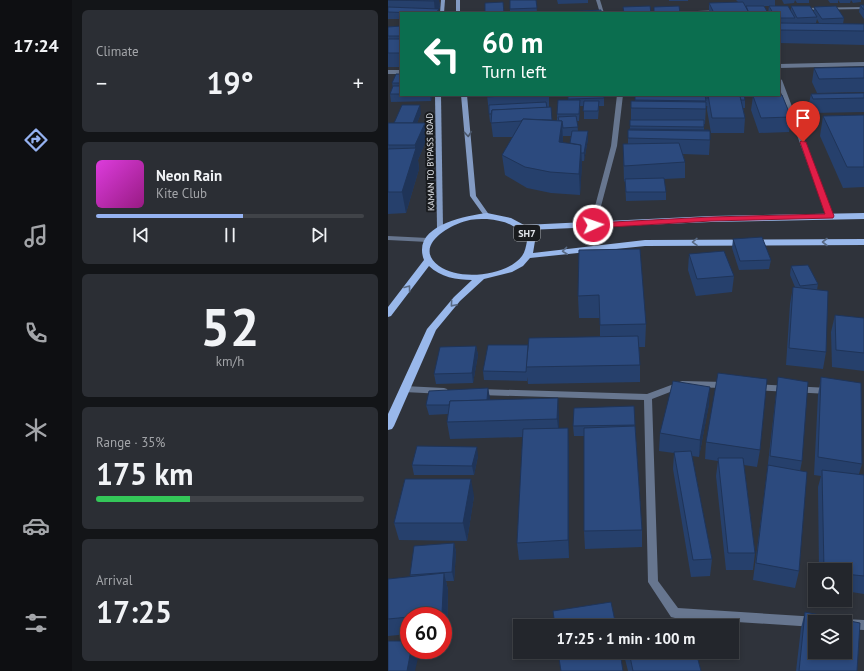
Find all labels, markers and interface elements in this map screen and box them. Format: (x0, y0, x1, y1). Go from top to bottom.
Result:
text: 60 m (482, 24, 543, 61)
icon: left (416, 28, 468, 80)
text: 17:24 (13, 34, 59, 57)
text: Climate (96, 43, 139, 60)
text: Turn left (482, 60, 547, 83)
text: 19° (206, 63, 254, 102)
text: − (96, 69, 107, 97)
text: + (353, 69, 364, 97)
pin (786, 101, 820, 142)
icon: arrive (792, 107, 814, 129)
street label: KAMAN TO BYPASS ROAD (424, 113, 436, 211)
icon: directions (22, 126, 50, 154)
one-way arrow (463, 131, 472, 137)
text: Neon Rain (156, 166, 222, 185)
text: Kite Club (156, 185, 207, 202)
position arrow (572, 204, 614, 246)
icon: music (22, 222, 50, 250)
icon: previous (130, 224, 152, 246)
icon: pause (219, 224, 241, 246)
icon: next (308, 224, 330, 246)
road number: SH7 (514, 225, 540, 241)
one-way arrow (692, 238, 698, 246)
one-way arrow (822, 238, 828, 246)
one-way arrow (561, 246, 568, 255)
one-way arrow (403, 285, 410, 292)
text: 52 (201, 293, 259, 360)
one-way arrow (450, 299, 457, 307)
icon: phone (22, 319, 50, 347)
text: km/h (216, 353, 244, 370)
icon: climate (22, 416, 50, 444)
text: Range · 35% (96, 434, 165, 451)
text: 175 km (96, 454, 194, 493)
icon: car (22, 512, 50, 540)
map controls (808, 563, 852, 659)
button: search (808, 563, 852, 607)
text: Arrival (96, 572, 132, 589)
text: 17:25 (96, 592, 172, 631)
speed limit sign: 60 (400, 607, 452, 659)
icon: filters (22, 609, 50, 637)
button: layers (808, 615, 852, 659)
text: 17:25 · 1 min · 100 m (557, 629, 695, 648)

